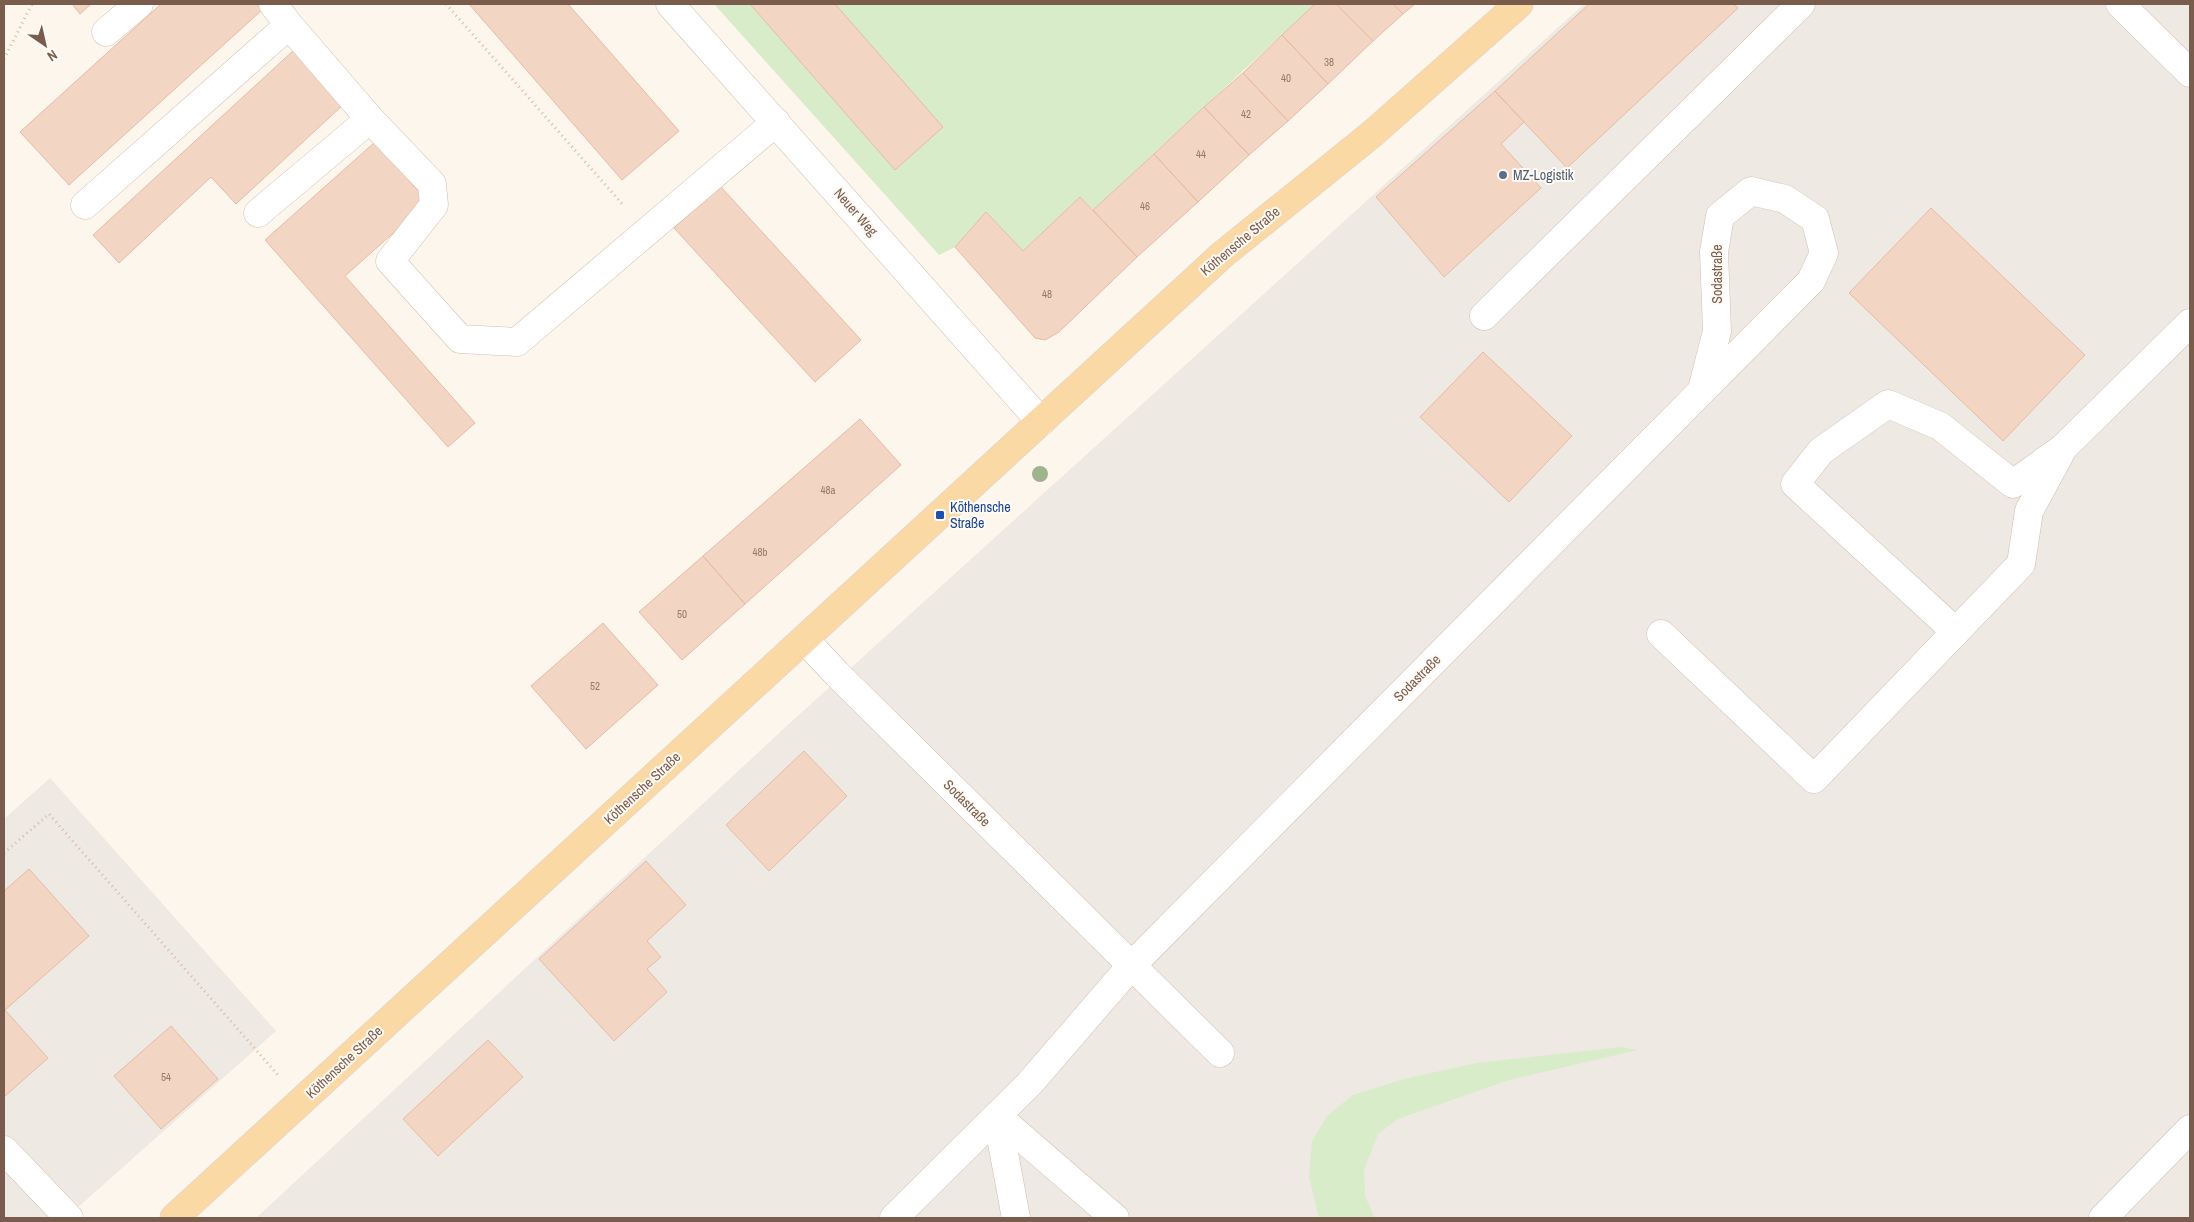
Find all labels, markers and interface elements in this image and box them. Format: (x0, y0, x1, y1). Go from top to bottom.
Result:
north arrow (20, 20, 70, 70)
text: N (44, 46, 61, 66)
house number: 38 (1324, 55, 1334, 69)
house number: 40 (1281, 71, 1291, 85)
house number: 42 (1241, 107, 1251, 121)
house number: 44 (1196, 147, 1206, 161)
place label: MZ-Logistik (1513, 166, 1574, 184)
marker: MZ-Logistik (1497, 169, 1509, 181)
street label: Neuer Weg (830, 184, 882, 240)
house number: 46 (1140, 199, 1150, 213)
street label: Köthensche Straße (1197, 203, 1283, 279)
street label: Sodastraße (1708, 244, 1726, 304)
house number: 48 (1042, 287, 1052, 301)
house number: 48a (820, 483, 836, 497)
place label: Köthensche Straße (950, 498, 1011, 532)
marker: Köthensche Straße (934, 509, 946, 521)
house number: 48b (752, 545, 768, 559)
house number: 50 (677, 607, 687, 621)
street label: Sodastraße (1390, 651, 1444, 705)
house number: 52 (590, 679, 600, 693)
street label: Köthensche Straße (600, 748, 684, 828)
street label: Sodastraße (940, 776, 994, 830)
street label: Köthensche Straße (302, 1022, 386, 1102)
house number: 54 (161, 1070, 171, 1084)

